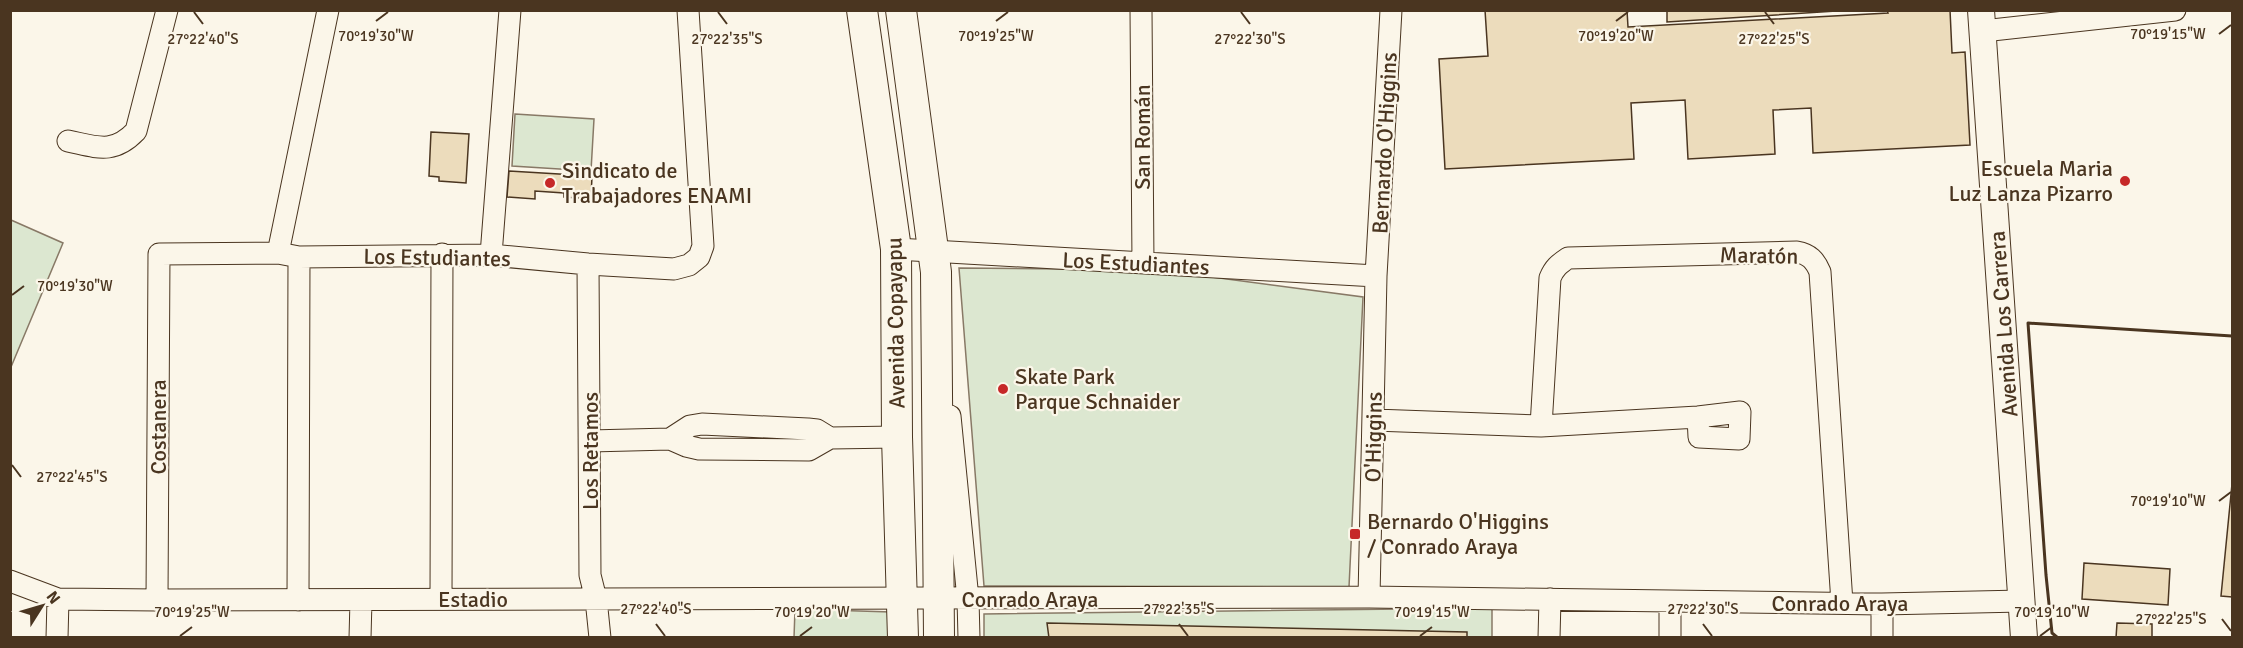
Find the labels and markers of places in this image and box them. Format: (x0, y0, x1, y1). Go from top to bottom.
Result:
place label: Escuela Maria Luz Lanza Pizarro (1948, 155, 2113, 207)
place label: Sindicato de Trabajadores ENAMI (562, 157, 752, 209)
marker: Escuela Maria Luz Lanza Pizarro (2118, 174, 2132, 188)
marker: Sindicato de Trabajadores ENAMI (543, 176, 557, 190)
place label: Skate Park Parque Schnaider (1015, 363, 1180, 415)
marker: Skate Park Parque Schnaider (996, 382, 1010, 396)
place label: Bernardo O'Higgins / Conrado Araya (1367, 508, 1549, 560)
marker: Bernardo O'Higgins / Conrado Araya (1348, 527, 1362, 541)

